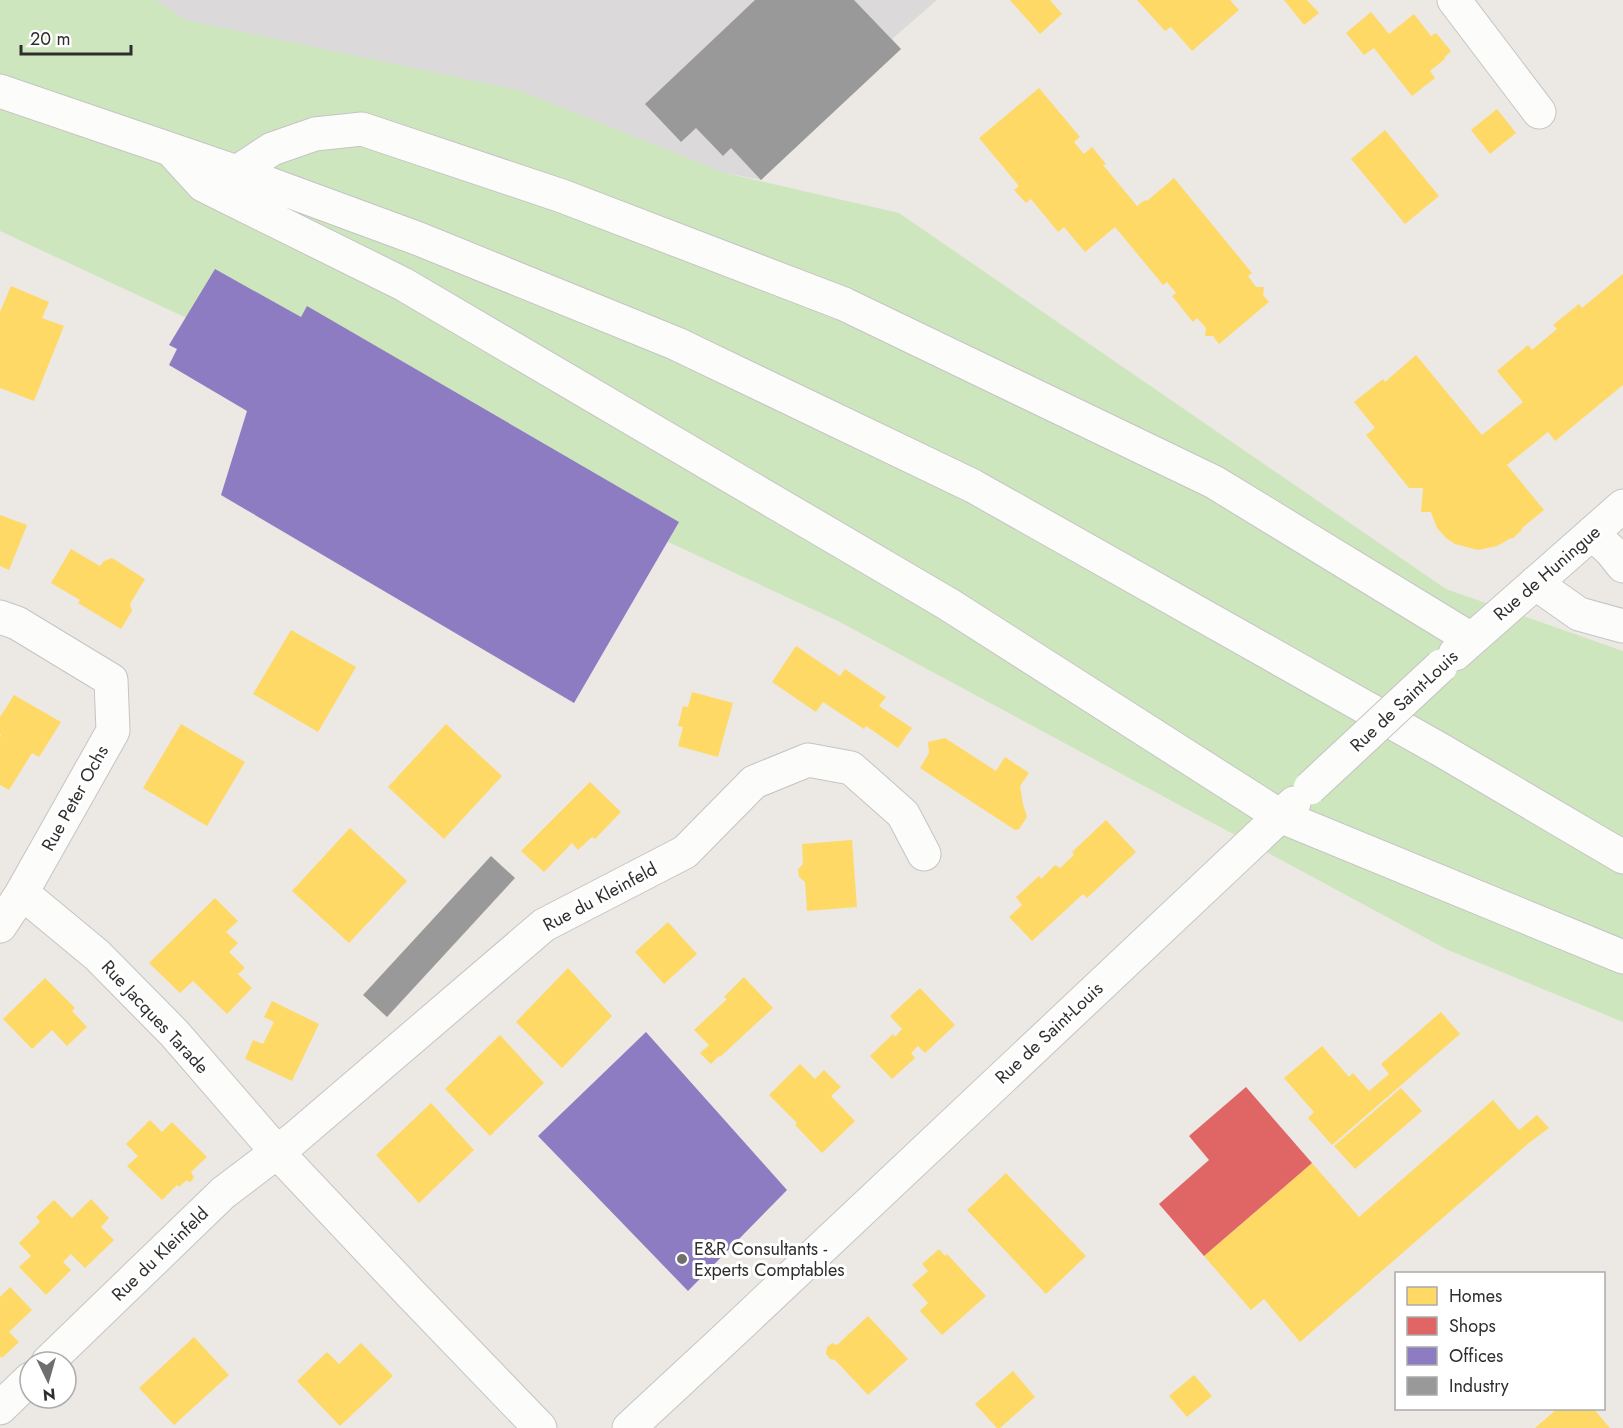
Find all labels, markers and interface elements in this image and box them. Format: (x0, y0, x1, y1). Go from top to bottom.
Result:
scale bar (21, 18, 130, 56)
text: 20 m (30, 26, 70, 52)
street label: Rue de Huningue (1488, 519, 1606, 627)
street label: Rue de Saint-Louis (1344, 644, 1464, 758)
street label: Rue Peter Ochs (35, 740, 115, 856)
street label: Rue du Kleinfeld (538, 856, 662, 938)
street label: Rue Jacques Tarade (95, 954, 215, 1080)
street label: Rue de Saint-Louis (989, 976, 1109, 1090)
street label: Rue du Kleinfeld (106, 1201, 214, 1307)
place label: E&R Consultants - Experts Comptables (694, 1236, 845, 1283)
marker: E&R Consultants - Experts Comptables (675, 1252, 689, 1266)
legend (1395, 1272, 1605, 1410)
text: Homes (1449, 1283, 1502, 1309)
text: Shops (1449, 1313, 1496, 1339)
text: Offices (1449, 1343, 1503, 1369)
north arrow (18, 1350, 78, 1410)
text: Industry (1449, 1373, 1509, 1399)
text: N (42, 1382, 57, 1406)

